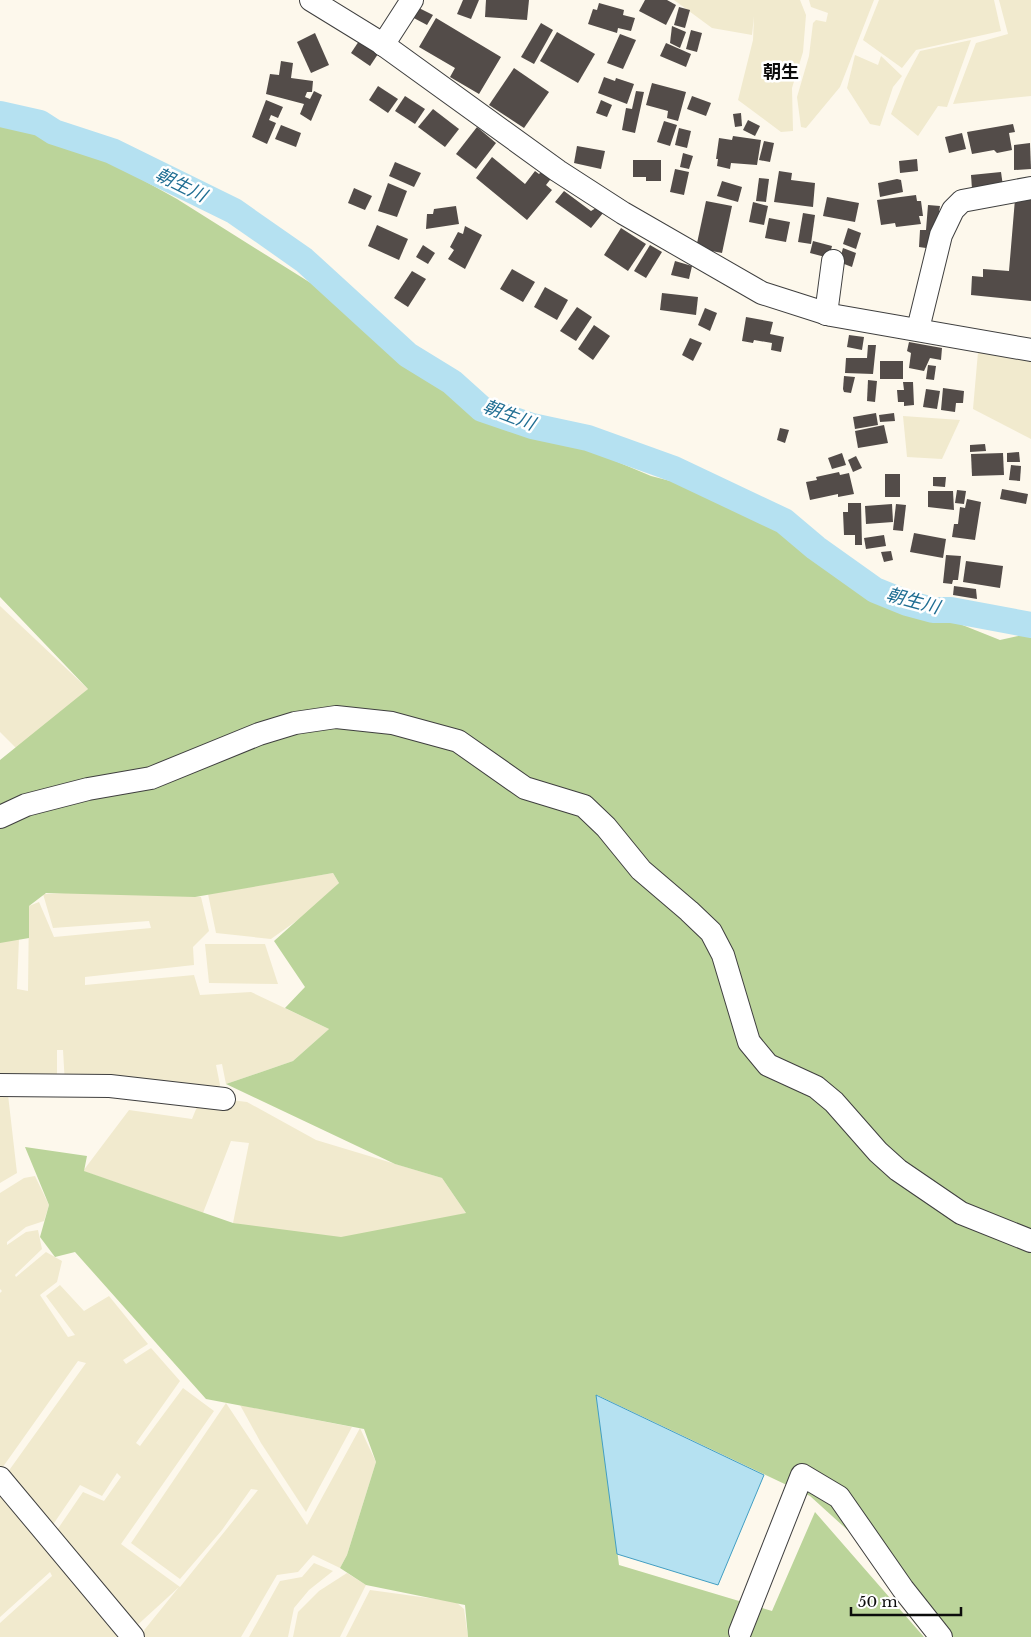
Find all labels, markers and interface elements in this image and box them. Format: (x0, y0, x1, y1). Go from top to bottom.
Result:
district label: 朝生 (763, 61, 799, 83)
water label: 朝生川 (152, 163, 212, 208)
water label: 朝生川 (480, 395, 540, 436)
water label: 朝生川 (884, 583, 944, 619)
scale bar (851, 1584, 961, 1616)
text: 50 m (858, 1592, 898, 1611)

